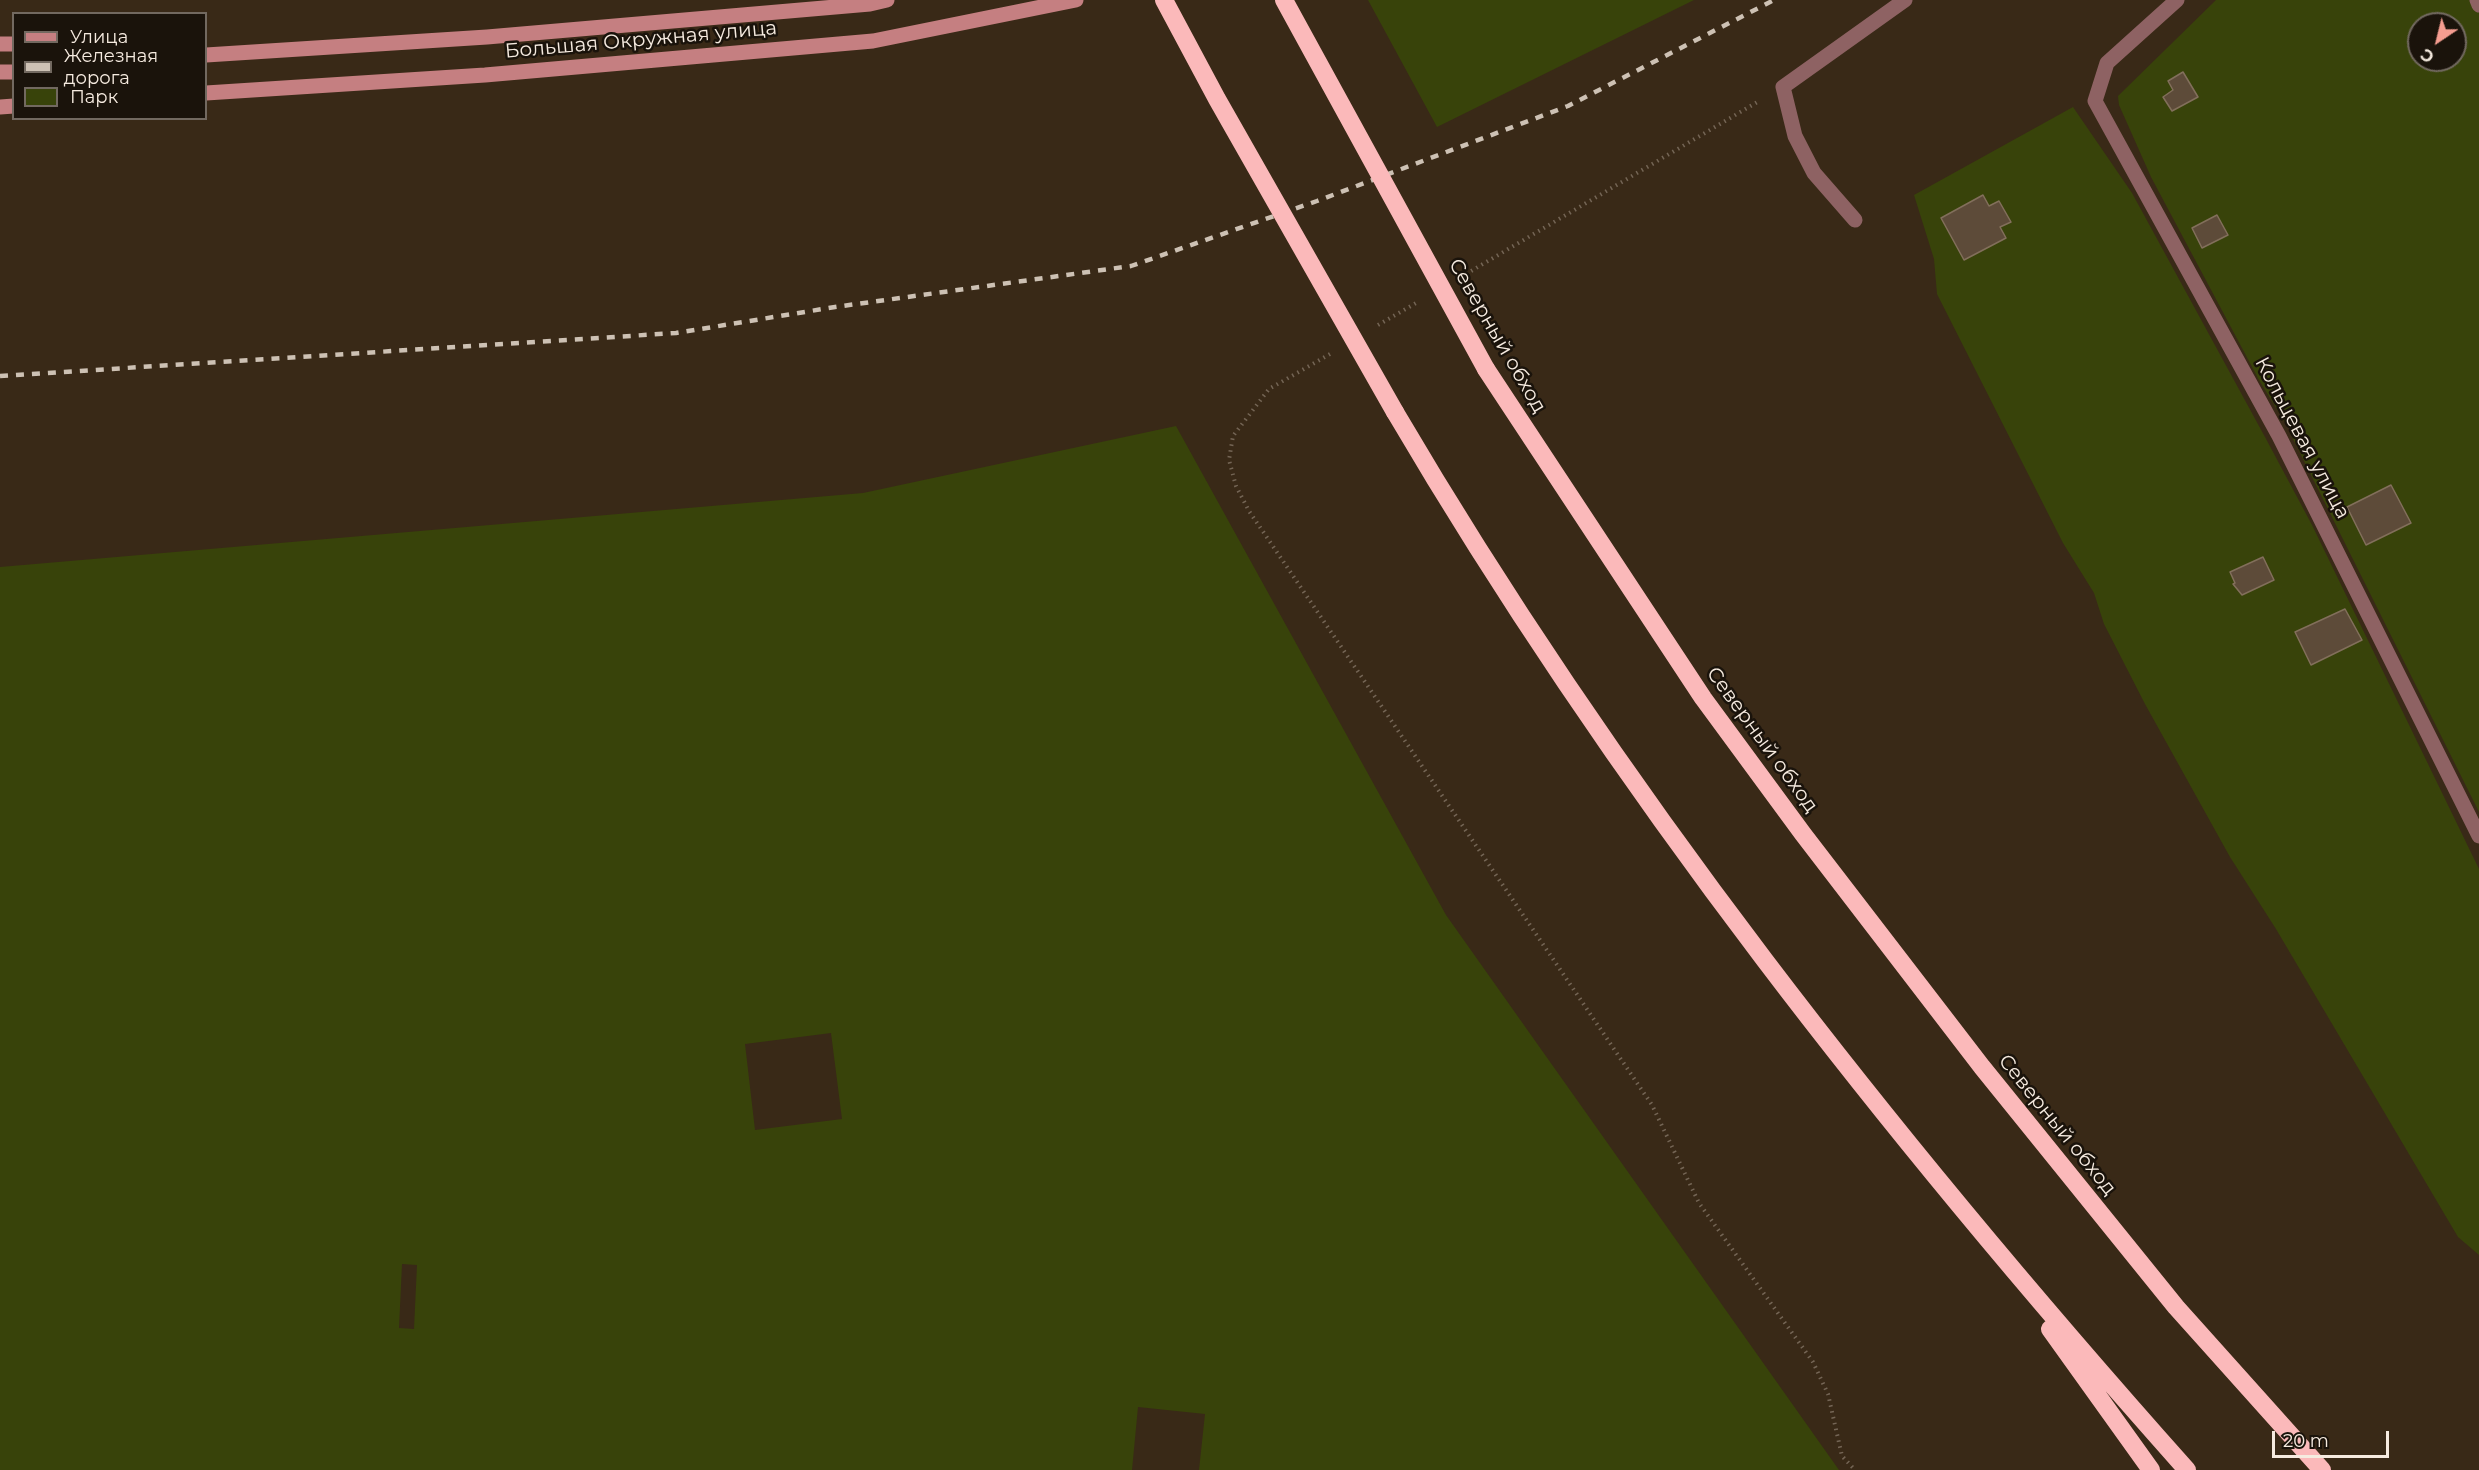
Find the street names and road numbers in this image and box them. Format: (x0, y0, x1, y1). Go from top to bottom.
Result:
street label: Большая Окружная улица (504, 16, 778, 64)
street label: Северный обход (1443, 255, 1551, 417)
street label: Кольцевая улица (2249, 353, 2355, 523)
street label: Северный обход (1701, 663, 1823, 817)
street label: Северный обход (1993, 1050, 2121, 1200)

